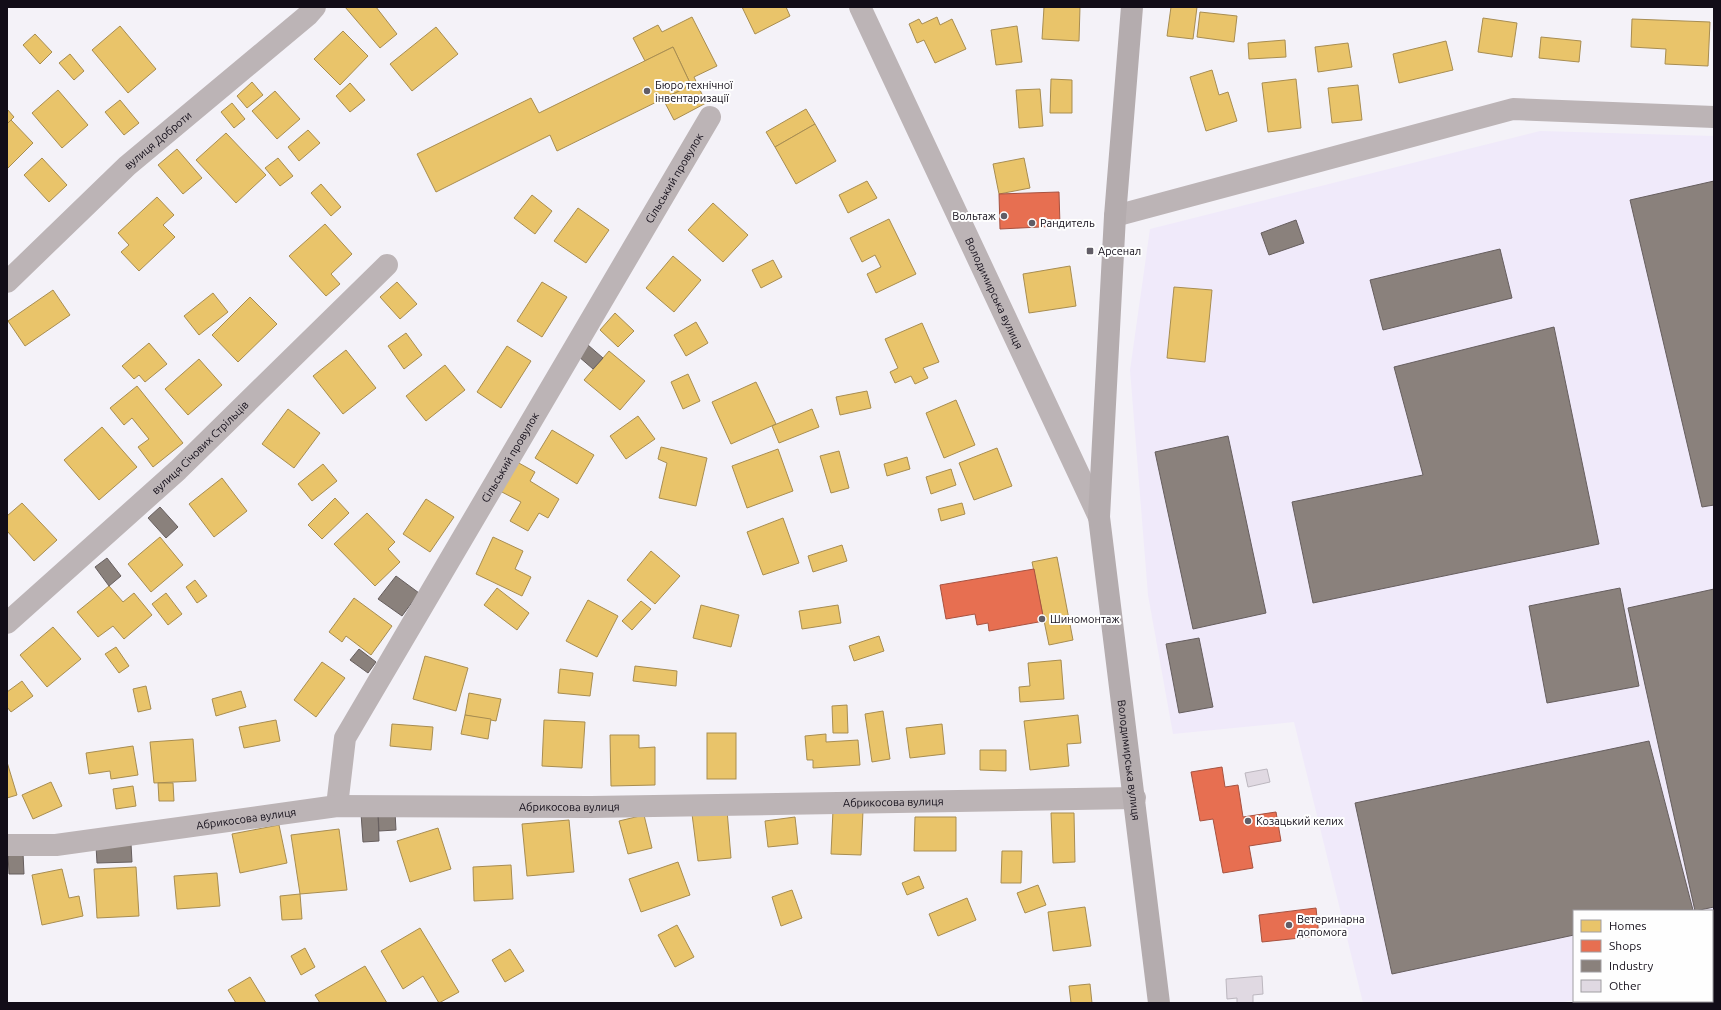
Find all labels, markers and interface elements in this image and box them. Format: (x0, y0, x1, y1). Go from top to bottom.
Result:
place label: Бюро технічної інвентаризації (655, 79, 733, 104)
marker: Бюро технічної інвентаризації (642, 86, 652, 96)
street label: вулиця Доброти (122, 109, 194, 172)
street label: Сільський провулок (643, 130, 705, 225)
place label: Вольтаж (952, 210, 996, 222)
marker: Вольтаж (999, 211, 1009, 221)
place label: Рандитель (1040, 217, 1095, 229)
marker: Рандитель (1027, 218, 1037, 228)
street label: Володимирська вулиця (963, 236, 1025, 351)
place label: Арсенал (1098, 245, 1141, 257)
marker: Арсенал (1085, 246, 1095, 256)
street label: вулиця Січових Стрільців (149, 398, 251, 497)
street label: Сільський провулок (479, 410, 541, 505)
place label: Шиномонтаж (1050, 613, 1120, 625)
marker: Шиномонтаж (1037, 614, 1047, 624)
street label: Володимирська вулиця (1116, 699, 1142, 821)
street label: Абрикосова вулиця (843, 795, 944, 809)
street label: Абрикосова вулиця (519, 801, 620, 813)
street label: Абрикосова вулиця (195, 806, 297, 831)
place label: Козацький келих (1256, 815, 1344, 827)
marker: Козацький келих (1243, 816, 1253, 826)
legend (1573, 910, 1713, 1002)
place label: Ветеринарна допомога (1297, 913, 1365, 938)
text: Homes (1609, 919, 1647, 932)
marker: Ветеринарна допомога (1284, 920, 1294, 930)
text: Shops (1609, 939, 1641, 952)
text: Industry (1609, 959, 1654, 972)
text: Other (1609, 979, 1642, 992)

